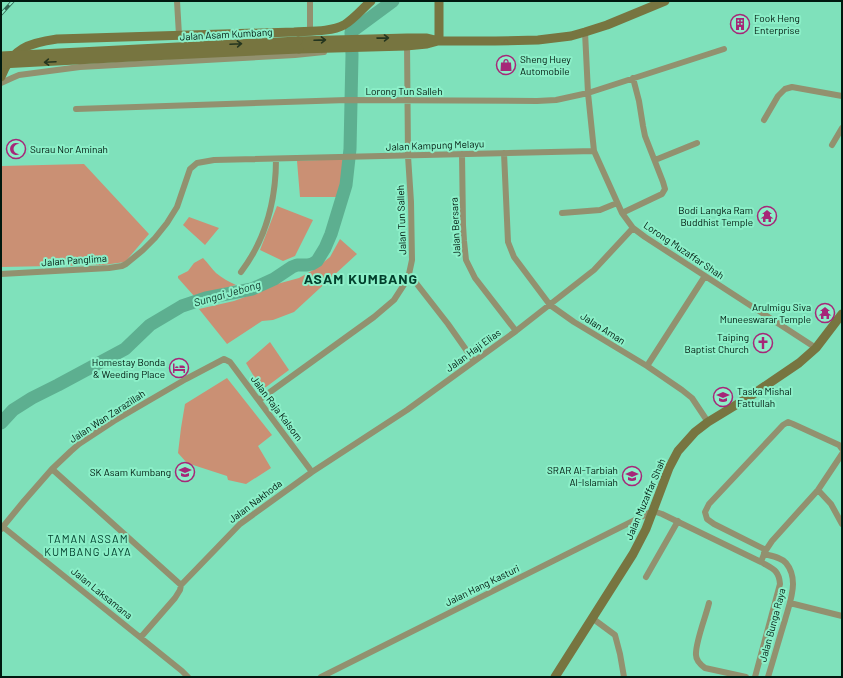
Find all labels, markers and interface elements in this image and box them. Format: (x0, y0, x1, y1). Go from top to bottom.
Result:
place label: Fook Heng Enterprise (754, 12, 800, 36)
building icon: Fook Heng Enterprise (729, 13, 751, 35)
street label: Jalan Asam Kumbang (179, 26, 273, 42)
one-way arrow (376, 34, 389, 42)
one-way arrow (313, 37, 326, 44)
one-way arrow (229, 41, 242, 48)
place label: Sheng Huey Automobile (520, 53, 571, 77)
shop icon: Sheng Huey Automobile (495, 54, 517, 76)
one-way arrow (44, 58, 57, 65)
street label: Lorong Tun Salleh (365, 85, 443, 97)
street label: Jalan Kampung Melayu (386, 137, 484, 153)
mosque icon: Surau Nor Aminah (5, 138, 27, 160)
place label: Surau Nor Aminah (30, 143, 108, 155)
street label: Jalan Tun Salleh (394, 185, 408, 255)
street label: Jalan Bersara (447, 197, 463, 257)
place label: Bodi Langka Ram Buddhist Temple (678, 204, 753, 228)
temple icon: Bodi Langka Ram Buddhist Temple (756, 205, 778, 227)
street label: Lorong Muzaffar Shah (642, 219, 726, 281)
street label: Jalan Panglima (41, 252, 107, 268)
district label: ASAM KUMBANG (304, 270, 418, 287)
water label: Sungai Jebong (192, 277, 262, 309)
place label: Arulmigu Siva Muneeswarar Temple (720, 301, 811, 325)
temple icon: Arulmigu Siva Muneeswarar Temple (814, 302, 836, 324)
street label: Jalan Aman (578, 310, 628, 346)
street label: Jalan Haji Elias (443, 326, 503, 374)
place label: Taiping Baptist Church (685, 331, 749, 355)
church icon: Taiping Baptist Church (752, 332, 774, 354)
place label: Homestay Bonda & Weeding Place (92, 356, 165, 380)
hotel icon: Homestay Bonda & Weeding Place (168, 357, 190, 379)
street label: Jalan Raja Kalsom (249, 373, 305, 443)
place label: Taska Mishal Fattullah (737, 385, 792, 409)
school or university icon: Taska Mishal Fattullah (712, 386, 734, 408)
street label: Jalan Wan Zarazillah (67, 387, 147, 445)
street label: Jalan Muzaffar Shah (622, 457, 668, 541)
school or university icon: SK Asam Kumbang (174, 461, 196, 483)
place label: SRAR Al-Tarbiah Al-Islamiah (547, 464, 618, 488)
school or university icon: SRAR Al-Tarbiah Al-Islamiah (621, 465, 643, 487)
place label: SK Asam Kumbang (90, 466, 171, 478)
street label: Jalan Nakhoda (226, 477, 284, 525)
district label: TAMAN ASSAM KUMBANG JAYA (44, 532, 132, 558)
street label: Jalan Hang Kasturi (443, 562, 521, 608)
street label: Jalan Laksamana (69, 565, 135, 621)
street label: Jalan Bunga Raya (756, 587, 788, 663)

